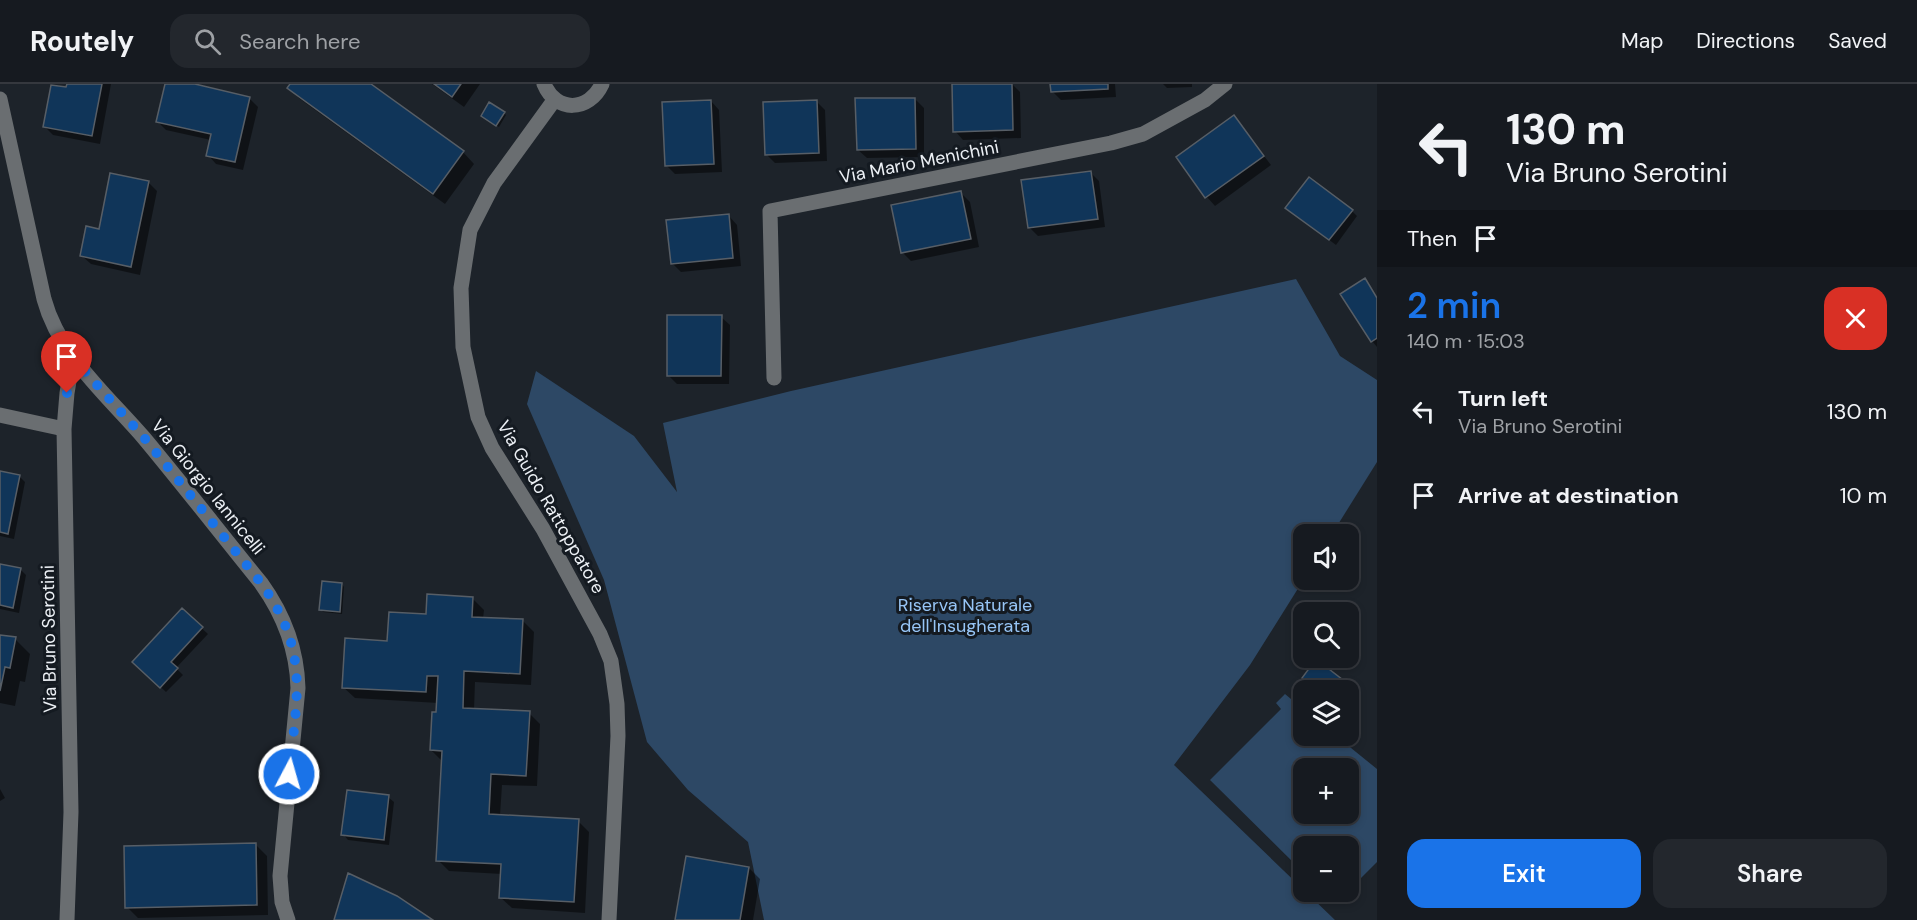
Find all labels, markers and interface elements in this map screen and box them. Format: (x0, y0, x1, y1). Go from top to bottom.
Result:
search box (170, 14, 590, 68)
text: Routely (30, 23, 134, 60)
icon: search (191, 25, 224, 58)
text: Search here (239, 27, 361, 56)
text: Map (1621, 27, 1663, 55)
text: Directions (1696, 27, 1795, 55)
text: Saved (1828, 27, 1887, 55)
text: 130 m (1506, 102, 1626, 157)
icon: left (1407, 108, 1485, 186)
street label: Via Mario Menichini (837, 135, 1001, 189)
text: Via Bruno Serotini (1506, 155, 1728, 190)
icon: arrive (1469, 222, 1502, 255)
text: Then (1407, 224, 1457, 253)
text: 2 min (1407, 282, 1501, 329)
button: close (1824, 287, 1887, 350)
text: 140 m · 15:03 (1407, 328, 1525, 354)
pin (41, 331, 92, 393)
icon: arrive (50, 340, 83, 373)
text: Turn left (1458, 384, 1548, 413)
icon: left (1407, 395, 1440, 428)
text: 130 m (1827, 397, 1887, 426)
text: Via Bruno Serotini (1458, 413, 1622, 439)
street label: Via Giorgio Iannicelli (146, 414, 270, 560)
street label: Via Guido Rattoppatore (491, 416, 611, 598)
icon: arrive (1407, 479, 1440, 512)
text: Arrive at destination (1458, 481, 1679, 510)
text: 10 m (1840, 481, 1887, 510)
map controls (1293, 524, 1359, 902)
button: sound (1293, 524, 1359, 590)
street label: Via Bruno Serotini (36, 565, 62, 713)
park label: Riserva Naturale dell'Insugherata (898, 593, 1032, 638)
button: search (1293, 602, 1359, 668)
button: layers (1293, 680, 1359, 746)
position arrow (257, 742, 321, 806)
button: + (1293, 758, 1359, 824)
button: − (1293, 836, 1359, 902)
button: Exit (1407, 839, 1641, 908)
button: Share (1653, 839, 1887, 908)

